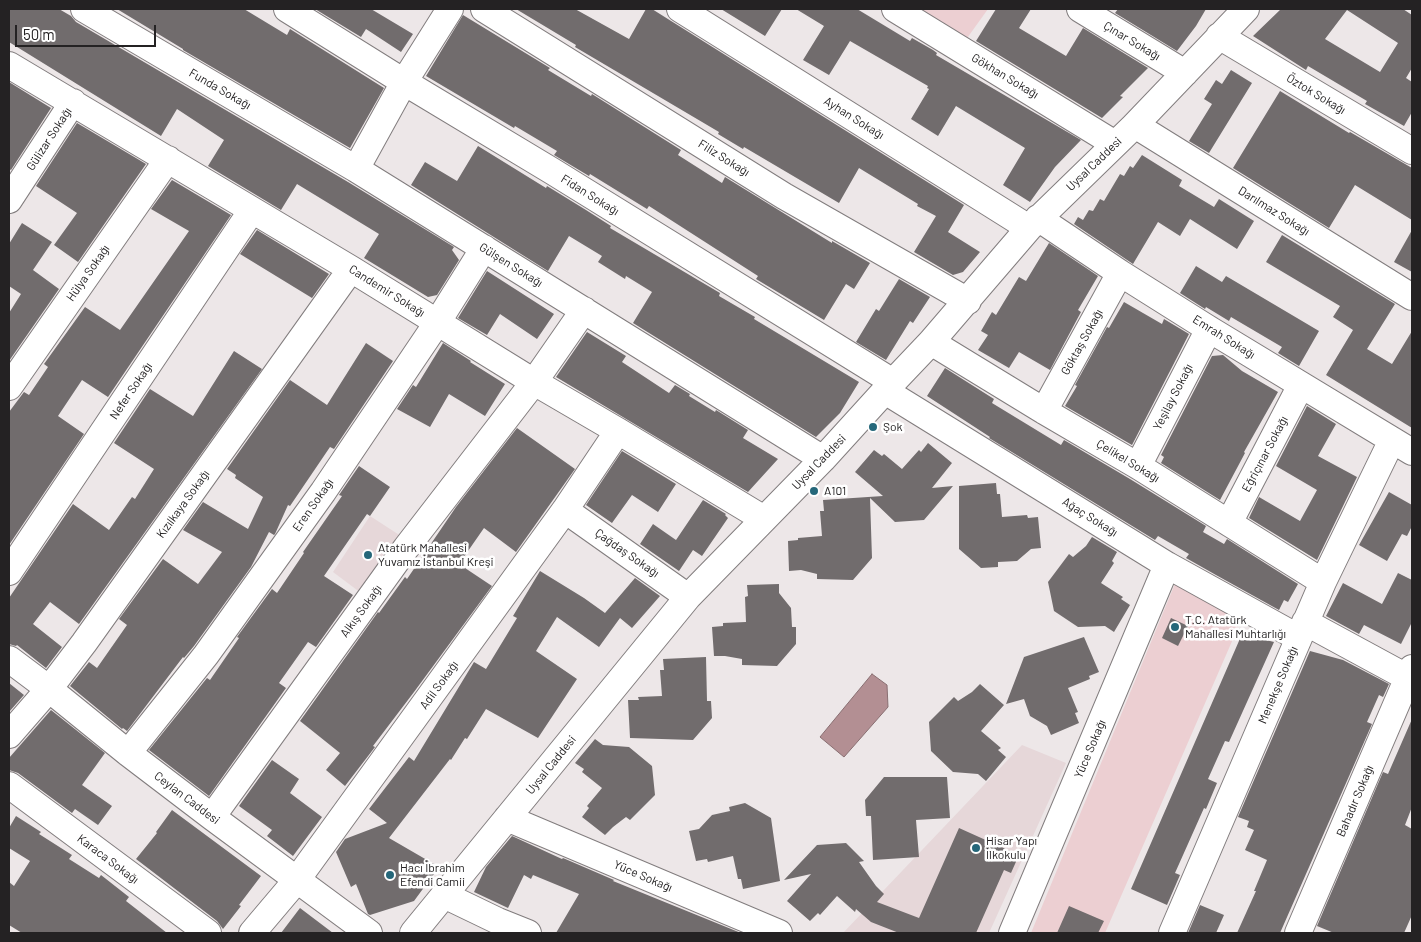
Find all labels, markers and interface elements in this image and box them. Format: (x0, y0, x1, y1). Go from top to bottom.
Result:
scale bar (18, 15, 159, 47)
street label: Çınar Sokağı (1101, 18, 1163, 64)
text: 50 m (23, 25, 55, 43)
street label: Gökhan Sokağı (969, 50, 1041, 102)
street label: Funda Sokağı (186, 65, 254, 113)
street label: Öztok Sokağı (1284, 71, 1348, 117)
street label: Ayhan Sokağı (821, 94, 887, 142)
street label: Gülizar Sokağı (23, 105, 75, 173)
street label: Uysal Caddesi (1063, 134, 1125, 194)
street label: Filiz Sokağı (696, 137, 752, 179)
street label: Fidan Sokağı (558, 171, 622, 219)
street label: Darılmaz Sokağı (1236, 183, 1312, 239)
street label: Gülşen Sokağı (477, 240, 545, 290)
street label: Hülya Sokağı (63, 242, 113, 304)
street label: Candemir Sokağı (346, 262, 428, 320)
street label: Göktaş Sokağı (1058, 307, 1106, 377)
street label: Emrah Sokağı (1190, 312, 1258, 362)
street label: Nefer Sokağı (107, 360, 155, 422)
street label: Yeşilay Sokağı (1150, 361, 1196, 433)
street label: Eğriçınar Sokağı (1239, 414, 1291, 494)
place label: Şok (883, 420, 903, 434)
marker: Şok (867, 421, 879, 433)
street label: Uysal Caddesi (789, 431, 849, 493)
street label: Çelikel Sokağı (1094, 436, 1162, 486)
street label: Kızılkaya Sokağı (153, 467, 213, 541)
street label: Eren Sokağı (289, 476, 337, 534)
place label: A101 (824, 484, 846, 498)
marker: A101 (808, 485, 820, 497)
street label: Ağaç Sokağı (1060, 494, 1120, 540)
street label: Çağdaş Sokağı (592, 526, 662, 580)
place label: Atatürk Mahallesi Yuvamız İstanbul Kreşi (378, 541, 494, 569)
marker: Atatürk Mahallesi Yuvamız İstanbul Kreşi (362, 549, 374, 561)
street label: Alkış Sokağı (337, 582, 385, 640)
place label: T.C. Atatürk Mahallesi Muhtarlığı (1185, 613, 1286, 641)
marker: T.C. Atatürk Mahallesi Muhtarlığı (1169, 621, 1181, 633)
street label: Menekşe Sokağı (1255, 644, 1301, 726)
street label: Adil Sokağı (417, 658, 461, 712)
street label: Yüce Sokağı (1071, 717, 1109, 781)
street label: Uysal Caddesi (523, 733, 579, 797)
street label: Bahadır Sokağı (1333, 763, 1377, 839)
street label: Ceylan Caddesi (151, 769, 223, 827)
street label: Karaca Sokağı (74, 831, 142, 887)
place label: Hisar Yapı İlkokulu (986, 834, 1037, 862)
marker: Hisar Yapı İlkokulu (970, 842, 982, 854)
street label: Yüce Sokağı (611, 857, 675, 895)
place label: Hacı İbrahim Efendi Camii (400, 861, 465, 889)
marker: Hacı İbrahim Efendi Camii (384, 869, 396, 881)

